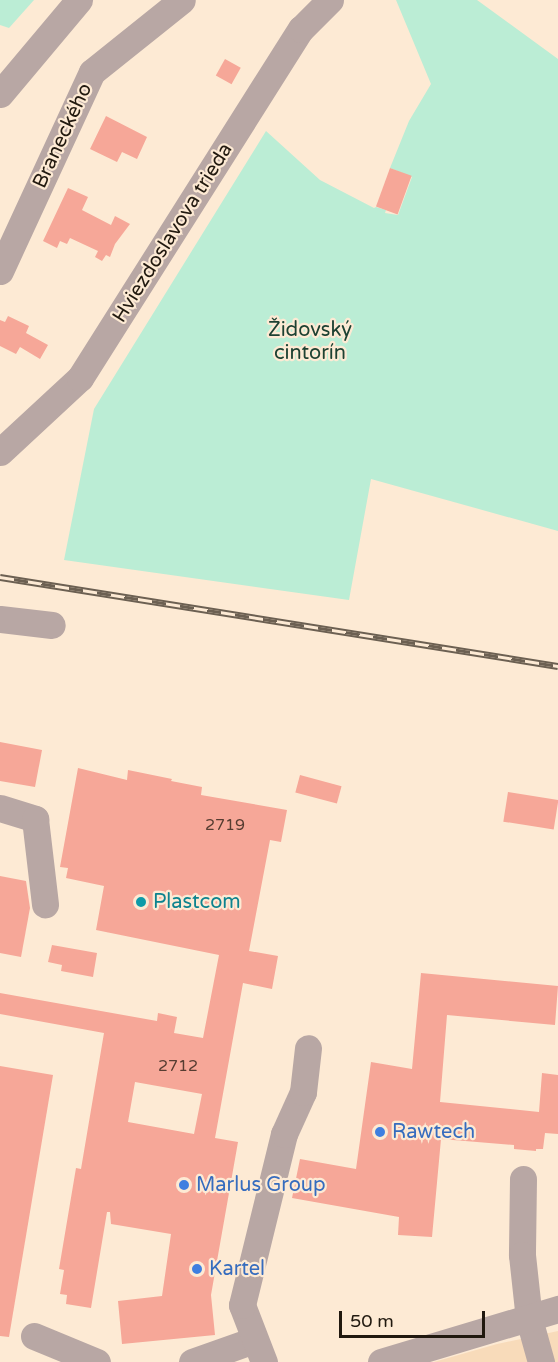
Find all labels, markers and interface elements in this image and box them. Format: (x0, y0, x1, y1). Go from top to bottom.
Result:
street label: Braneckého (28, 80, 98, 192)
street label: Hviezdoslavova trieda (108, 139, 238, 327)
park label: Židovský cintorín (268, 319, 352, 366)
house number: 2719 (205, 815, 245, 835)
place label: Plastcom (153, 890, 241, 914)
marker: Plastcom (134, 895, 148, 909)
house number: 2712 (158, 1056, 198, 1076)
place label: Rawtech (392, 1120, 475, 1144)
marker: Rawtech (373, 1125, 387, 1139)
place label: Marlus Group (196, 1173, 326, 1197)
marker: Marlus Group (177, 1178, 191, 1192)
place label: Kartel (209, 1257, 265, 1281)
marker: Kartel (190, 1262, 204, 1276)
scale bar (342, 1299, 488, 1337)
text: 50 m (350, 1310, 394, 1332)

